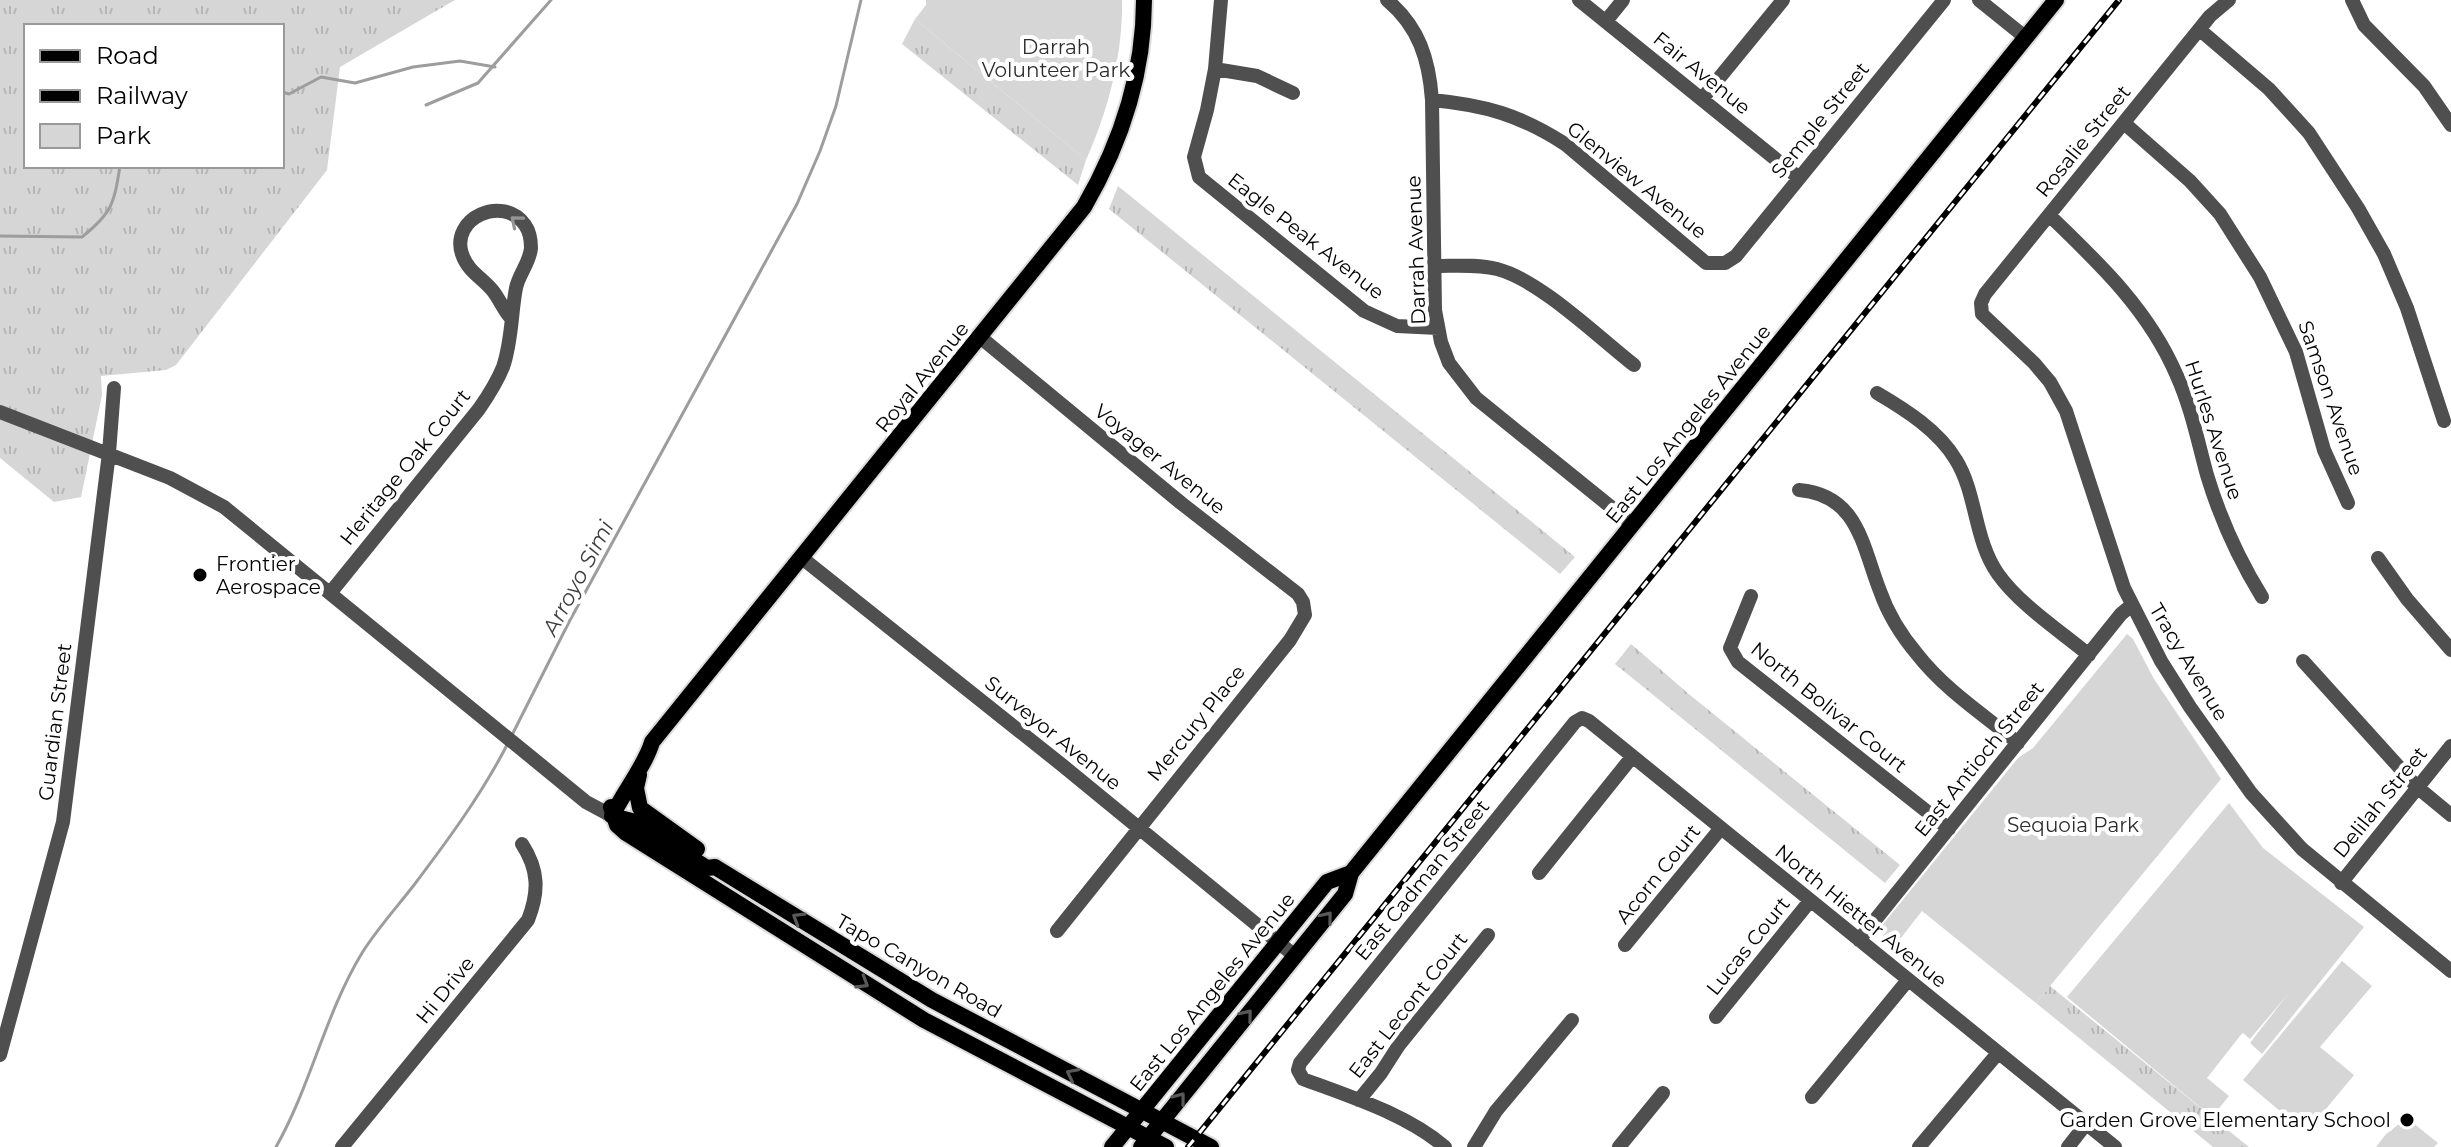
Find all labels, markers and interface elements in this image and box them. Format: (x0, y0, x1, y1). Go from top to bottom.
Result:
legend (24, 24, 284, 168)
street label: Fair Avenue (1649, 26, 1755, 120)
park label: Darrah Volunteer Park (982, 35, 1130, 82)
text: Road (96, 41, 159, 70)
street label: Semple Street (1766, 57, 1874, 183)
street label: Rosalie Street (2031, 80, 2135, 202)
text: Railway (96, 81, 188, 110)
street label: Glenview Avenue (1562, 116, 1712, 244)
text: Park (96, 121, 151, 150)
street label: Eagle Peak Avenue (1223, 168, 1389, 304)
street label: Darrah Avenue (1401, 175, 1431, 325)
one-way arrow (511, 216, 526, 230)
street label: Royal Avenue (870, 317, 974, 437)
street label: Samson Avenue (2293, 318, 2369, 478)
street label: East Los Angeles Avenue (1600, 320, 1776, 528)
street label: Hurles Avenue (2180, 357, 2248, 503)
street label: Heritage Oak Court (335, 384, 475, 550)
street label: Voyager Avenue (1090, 399, 1230, 519)
water label: Arroyo Simi (535, 516, 620, 642)
place label: Frontier Aerospace (216, 552, 321, 599)
marker: Frontier Aerospace (191, 566, 209, 584)
street label: Tracy Avenue (2144, 599, 2234, 725)
street label: North Bolivar Court (1746, 637, 1912, 777)
street label: Guardian Street (33, 642, 77, 802)
street label: Mercury Place (1142, 660, 1250, 786)
street label: Surveyor Avenue (980, 671, 1126, 795)
street label: East Antioch Street (1909, 677, 2049, 841)
street label: Delilah Street (2328, 742, 2432, 862)
street label: East Cadman Street (1350, 795, 1494, 965)
park label: Sequoia Park (2007, 813, 2139, 837)
street label: Acorn Court (1611, 820, 1705, 928)
street label: North Hietter Avenue (1770, 839, 1952, 993)
street label: East Los Angeles Avenue (1124, 888, 1300, 1096)
street label: Lucas Court (1701, 892, 1795, 1000)
street label: Tapo Canyon Road (832, 909, 1006, 1023)
one-way arrow (1317, 911, 1332, 926)
one-way arrow (792, 912, 807, 927)
street label: East Lecont Court (1344, 927, 1472, 1083)
street label: Hi Drive (411, 952, 479, 1028)
one-way arrow (854, 973, 869, 988)
one-way arrow (1237, 1010, 1252, 1025)
one-way arrow (1066, 1068, 1081, 1083)
one-way arrow (1170, 1093, 1185, 1107)
place label: Garden Grove Elementary School (2060, 1108, 2391, 1132)
marker: Garden Grove Elementary School (2398, 1111, 2416, 1129)

